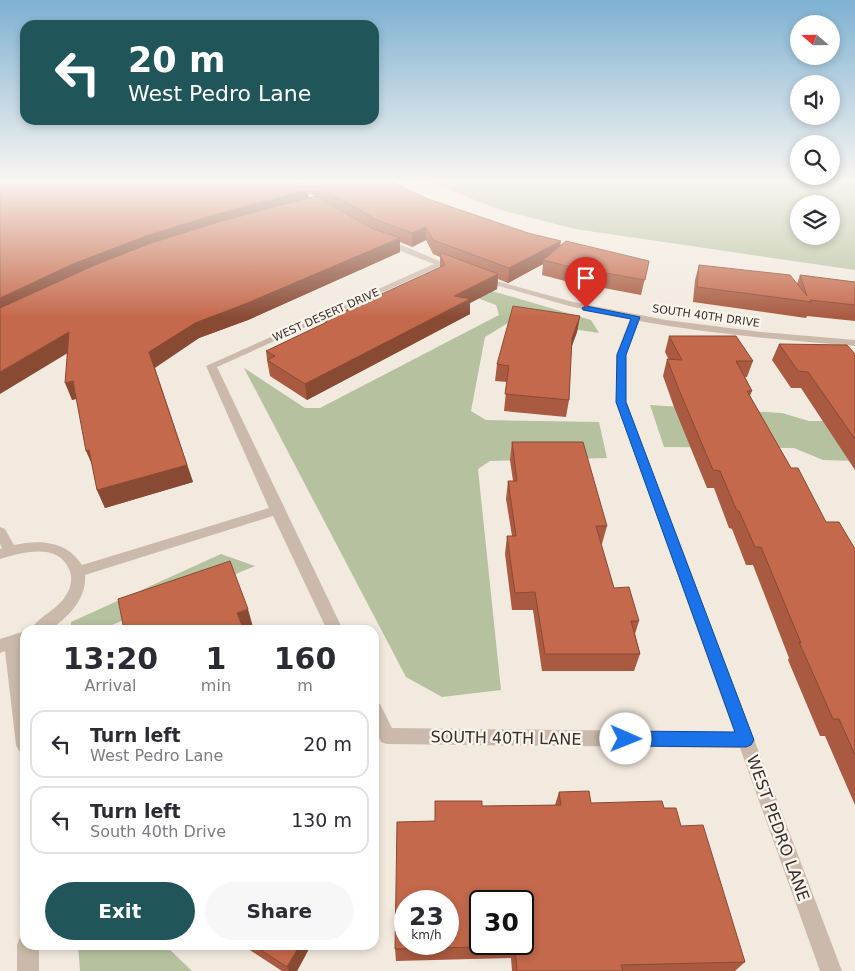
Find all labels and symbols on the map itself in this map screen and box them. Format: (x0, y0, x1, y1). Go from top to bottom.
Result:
north arrow (790, 15, 840, 65)
pin (565, 257, 607, 308)
street label: WEST DESERT DRIVE (271, 286, 381, 344)
street label: SOUTH 40TH DRIVE (651, 302, 761, 330)
position arrow (599, 712, 651, 764)
street label: SOUTH 40TH LANE (430, 727, 582, 749)
street label: WEST PEDRO LANE (743, 752, 813, 904)
speed limit sign: 30 (469, 890, 534, 955)

